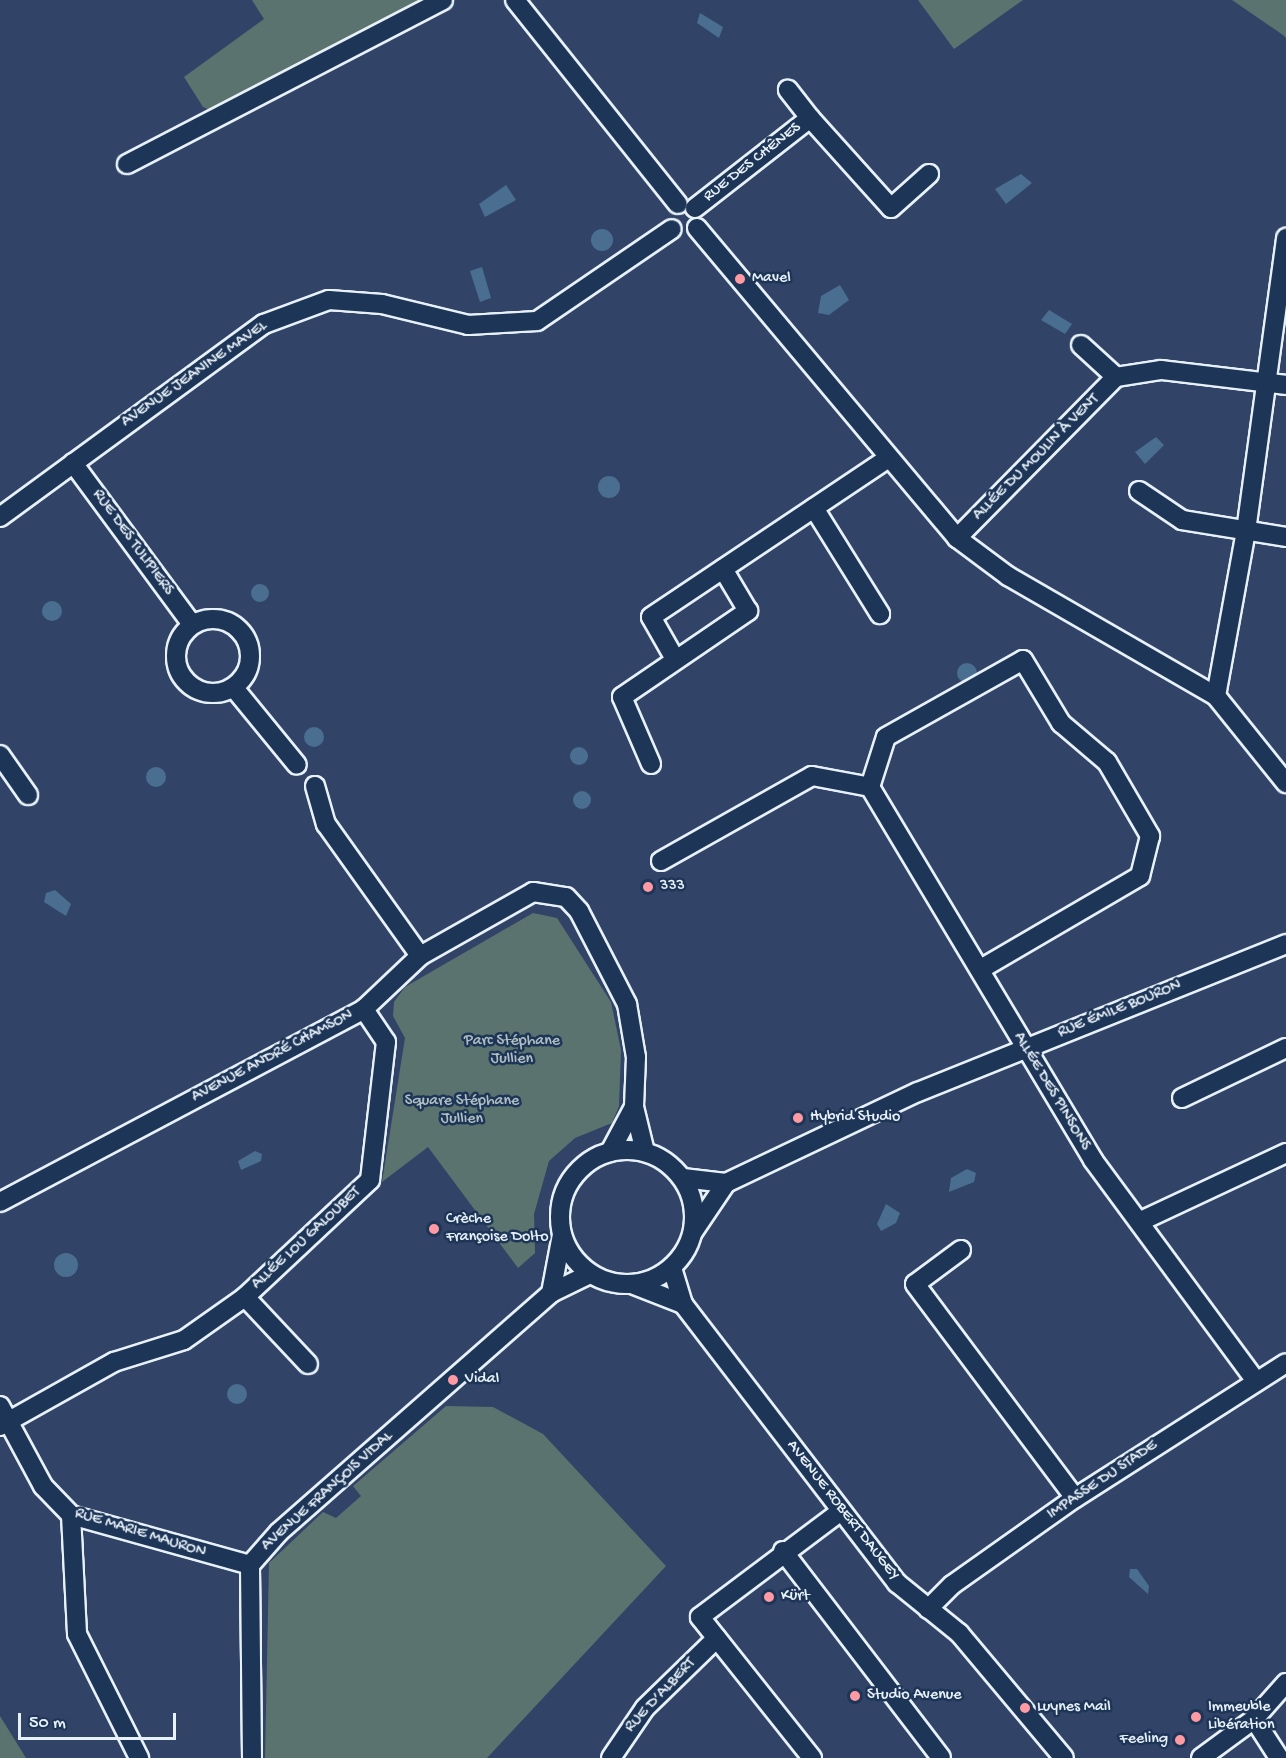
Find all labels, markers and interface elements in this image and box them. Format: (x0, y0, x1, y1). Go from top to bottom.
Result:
street label: RUE DES CHÊNES (700, 119, 806, 207)
place label: Mavel (752, 269, 791, 289)
marker: Mavel (733, 272, 747, 286)
street label: AVENUE JEANINE MAVEL (118, 317, 272, 433)
street label: ALLÉE DU MOULIN À VENT (970, 391, 1104, 525)
street label: RUE DES TULIPIERS (87, 486, 177, 600)
place label: 333 (660, 877, 685, 897)
marker: 333 (641, 880, 655, 894)
street label: RUE ÉMILE BOURON (1055, 976, 1185, 1044)
street label: AVENUE ANDRÉ CHAMSON (189, 1006, 357, 1108)
street label: ALLÉE DES PINSONS (1008, 1029, 1094, 1155)
park label: Parc Stéphane Jullien (464, 1032, 560, 1070)
park label: Square Stéphane Jullien (405, 1092, 519, 1130)
place label: Hybrid Studio (810, 1108, 900, 1128)
marker: Hybrid Studio (791, 1111, 805, 1125)
street label: ALLÉE LOU GALOUBET (249, 1184, 365, 1294)
place label: Crèche Françoise Dolto (446, 1210, 549, 1248)
marker: Crèche Françoise Dolto (427, 1222, 441, 1236)
place label: Vidal (465, 1370, 499, 1390)
marker: Vidal (446, 1373, 460, 1387)
street label: AVENUE FRANÇOIS VIDAL (258, 1428, 398, 1556)
street label: AVENUE ROBERT DAUGEY (781, 1437, 903, 1585)
street label: IMPASSE DU STADE (1044, 1437, 1162, 1525)
street label: RUE MARIE MAURON (72, 1505, 208, 1563)
place label: Kürt (781, 1587, 810, 1607)
marker: Kürt (762, 1590, 776, 1604)
street label: RUE D’ALBERT (622, 1655, 700, 1737)
place label: Studio Avenue (867, 1686, 962, 1706)
marker: Studio Avenue (848, 1689, 862, 1703)
place label: Luynes Mail (1037, 1698, 1111, 1718)
place label: Immeuble Libération (1208, 1698, 1274, 1736)
scale bar (21, 1701, 178, 1739)
marker: Luynes Mail (1018, 1701, 1032, 1715)
marker: Immeuble Libération (1189, 1710, 1203, 1724)
text: 50 m (29, 1713, 66, 1734)
place label: Feeling (1120, 1730, 1168, 1750)
marker: Feeling (1173, 1733, 1187, 1747)

